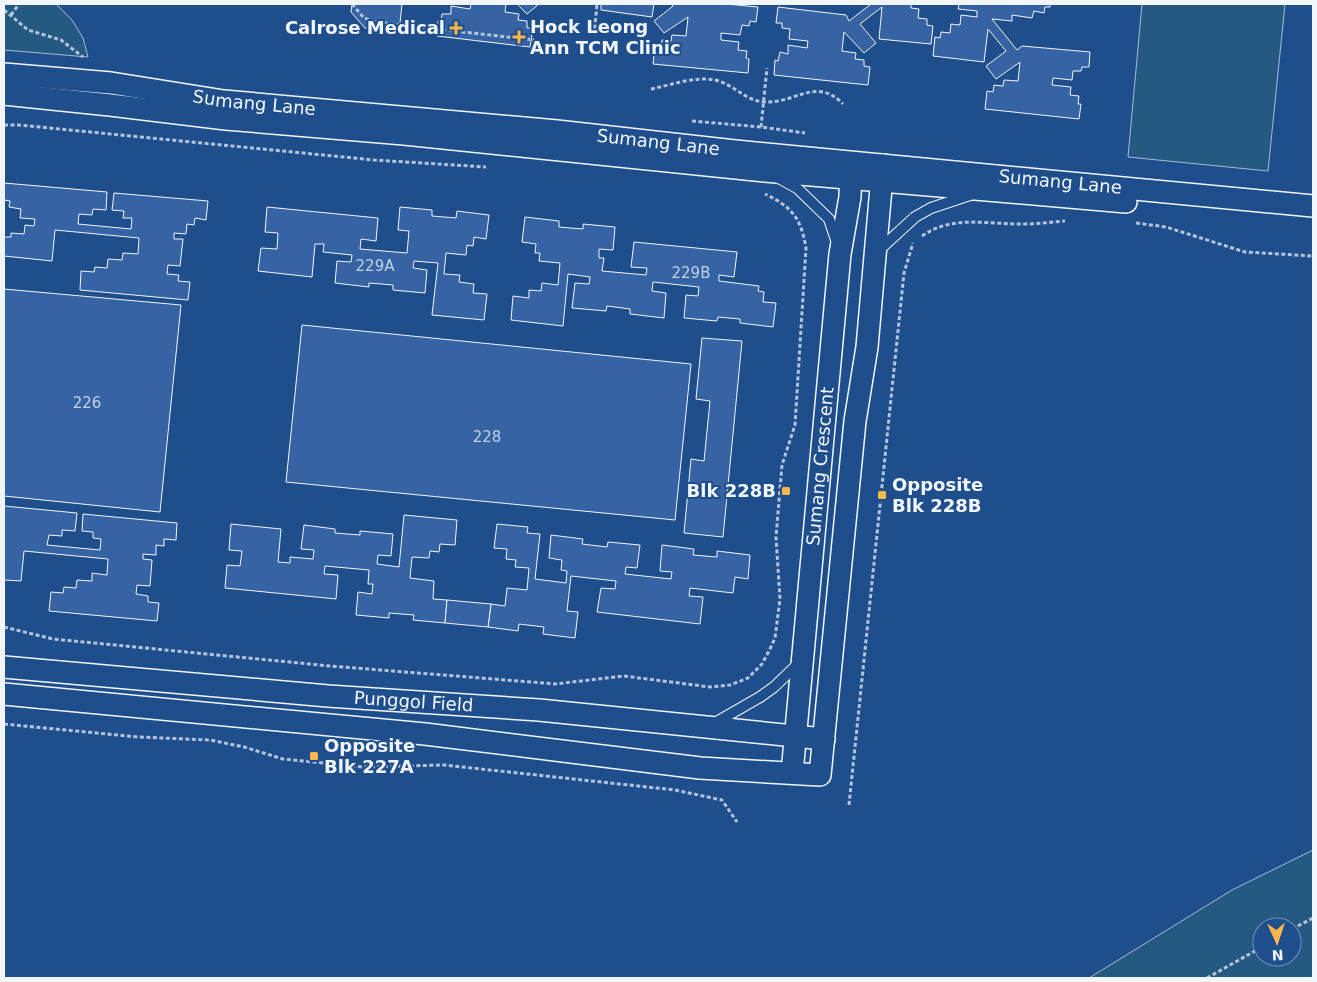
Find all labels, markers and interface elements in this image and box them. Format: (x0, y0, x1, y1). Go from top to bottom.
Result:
place label: Hock Leong Ann TCM Clinic (530, 16, 681, 58)
place label: Calrose Medical (285, 17, 445, 38)
marker: Calrose Medical (449, 21, 463, 35)
marker: Hock Leong Ann TCM Clinic (512, 30, 526, 44)
street label: Sumang Lane (191, 85, 317, 119)
street label: Sumang Lane (596, 125, 721, 159)
street label: Sumang Lane (998, 165, 1123, 198)
house number: 229A (356, 257, 395, 275)
house number: 229B (672, 264, 710, 282)
street label: Sumang Crescent (802, 386, 838, 547)
house number: 226 (73, 394, 101, 412)
house number: 228 (473, 428, 501, 446)
place label: Opposite Blk 228B (892, 474, 983, 516)
place label: Blk 228B (687, 480, 776, 501)
marker: Blk 228B (780, 485, 792, 497)
marker: Opposite Blk 228B (876, 489, 888, 501)
street label: Punggol Field (353, 687, 474, 716)
place label: Opposite Blk 227A (324, 735, 415, 777)
marker: Opposite Blk 227A (308, 750, 320, 762)
north arrow (1252, 917, 1302, 967)
text: N (1271, 947, 1284, 963)

